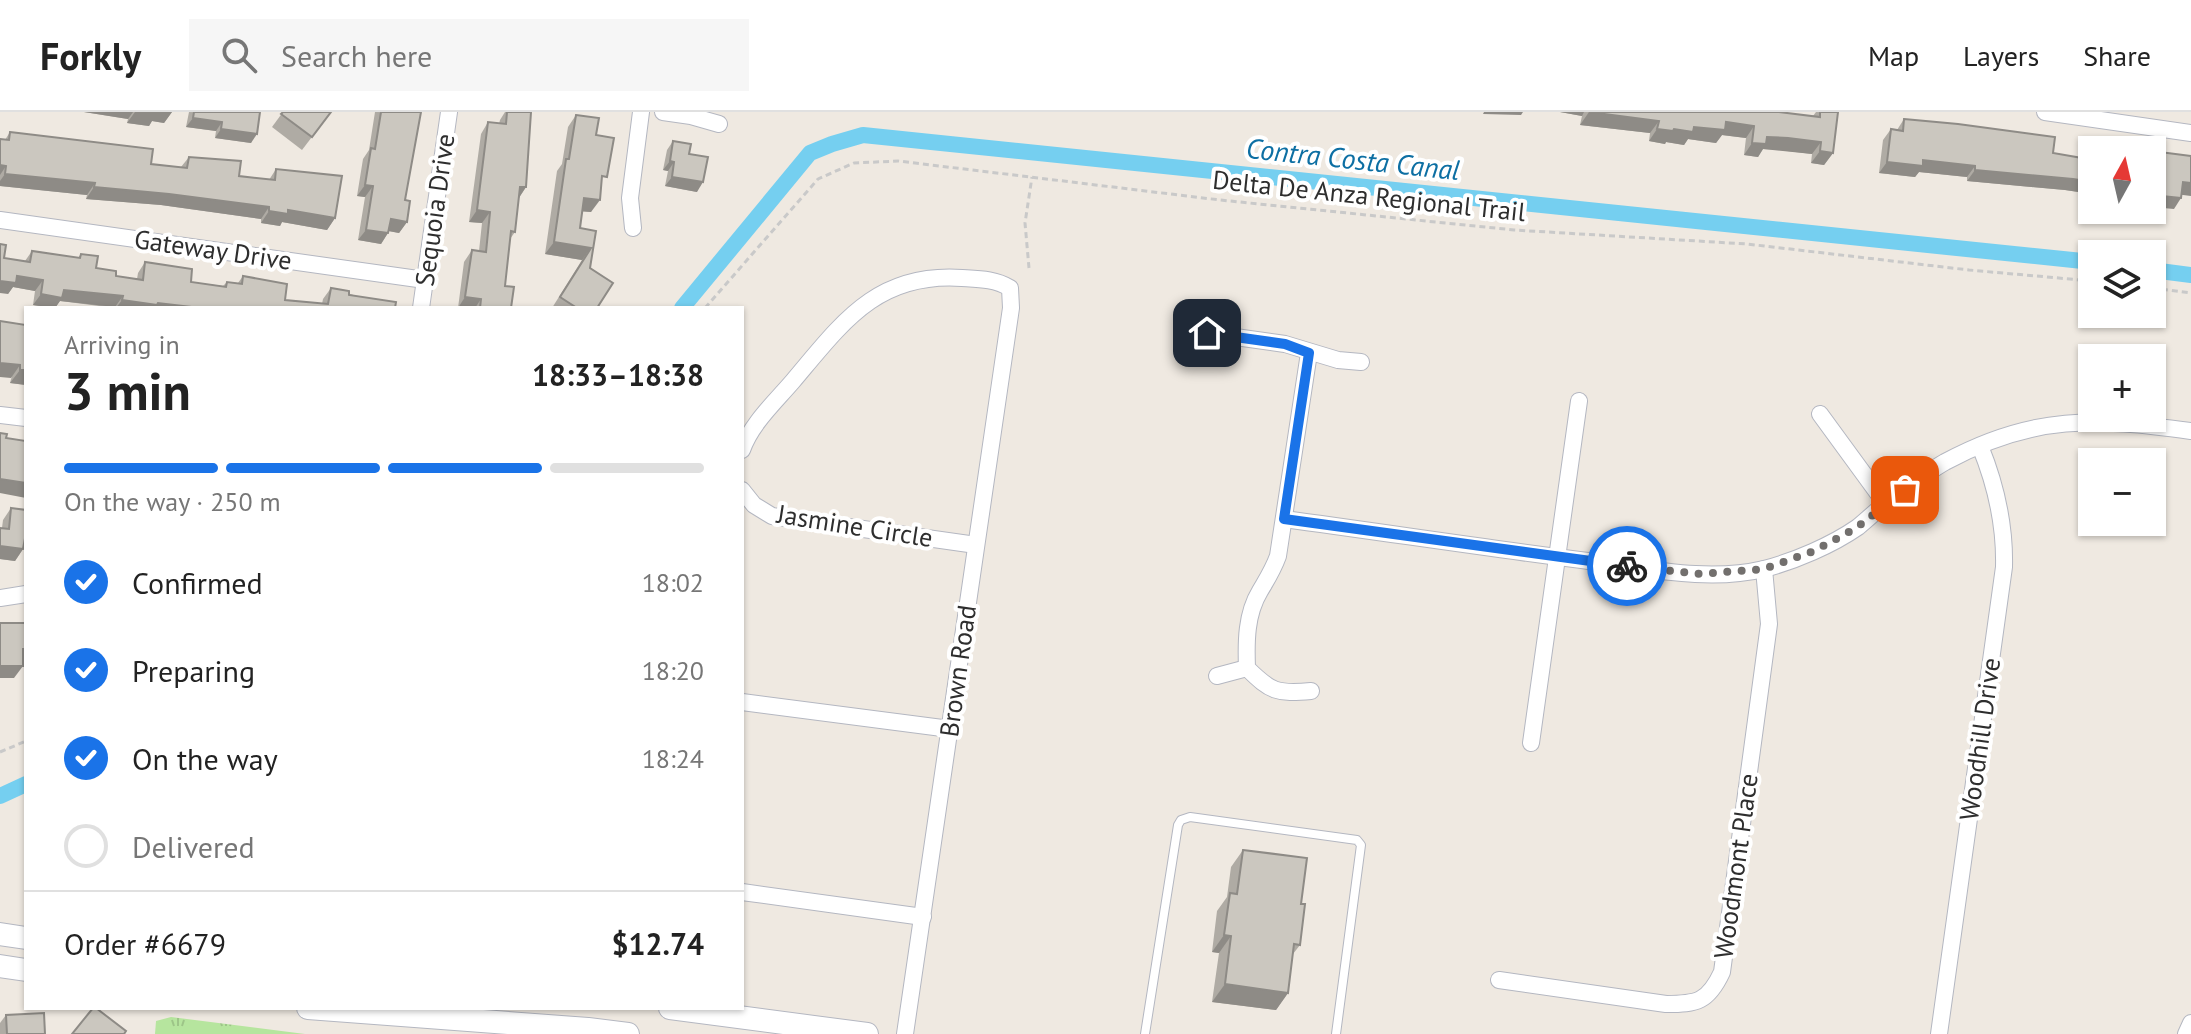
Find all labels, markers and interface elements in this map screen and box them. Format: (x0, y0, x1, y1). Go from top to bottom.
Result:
search box (189, 19, 749, 91)
text: Forkly (40, 31, 141, 80)
icon: search (217, 33, 261, 77)
text: Search here (281, 36, 432, 75)
text: Map (1868, 37, 1919, 74)
text: Layers (1963, 37, 2039, 74)
text: Share (2083, 37, 2151, 74)
water label: Contra Costa Canal (1245, 129, 1462, 188)
street label: Sequoia Drive (407, 132, 462, 288)
north arrow (2078, 136, 2166, 224)
map controls (2078, 136, 2166, 536)
street label: Delta De Anza Regional Trail (1211, 163, 1528, 228)
street label: Gateway Drive (132, 222, 294, 277)
button: layers (2078, 240, 2166, 328)
pin (1173, 299, 1241, 367)
icon: home (1185, 311, 1229, 355)
text: Arriving in (64, 328, 180, 361)
button: + (2078, 344, 2166, 432)
text: 18:33–18:38 (532, 355, 704, 394)
text: 3 min (64, 357, 191, 424)
button: − (2078, 448, 2166, 536)
pin (1871, 456, 1939, 524)
icon: bag (1883, 468, 1927, 512)
text: On the way · 250 m (64, 485, 281, 518)
street label: Jasmine Circle (774, 497, 935, 554)
courier (1587, 526, 1667, 606)
icon: bike (1605, 544, 1649, 588)
icon: check (64, 560, 108, 604)
text: Confirmed (132, 563, 263, 602)
text: 18:02 (642, 566, 704, 599)
street label: Brown Road (932, 603, 983, 739)
icon: check (64, 648, 108, 692)
text: Preparing (132, 651, 255, 690)
text: 18:20 (642, 654, 704, 687)
street label: Woodhill Drive (1952, 655, 2007, 822)
icon: check (64, 736, 108, 780)
text: On the way (132, 739, 278, 778)
text: 18:24 (642, 742, 704, 775)
street label: Woodmont Place (1706, 771, 1765, 961)
text: Delivered (132, 827, 255, 866)
text: Order #6679 (64, 924, 226, 963)
text: $12.74 (612, 924, 704, 963)

